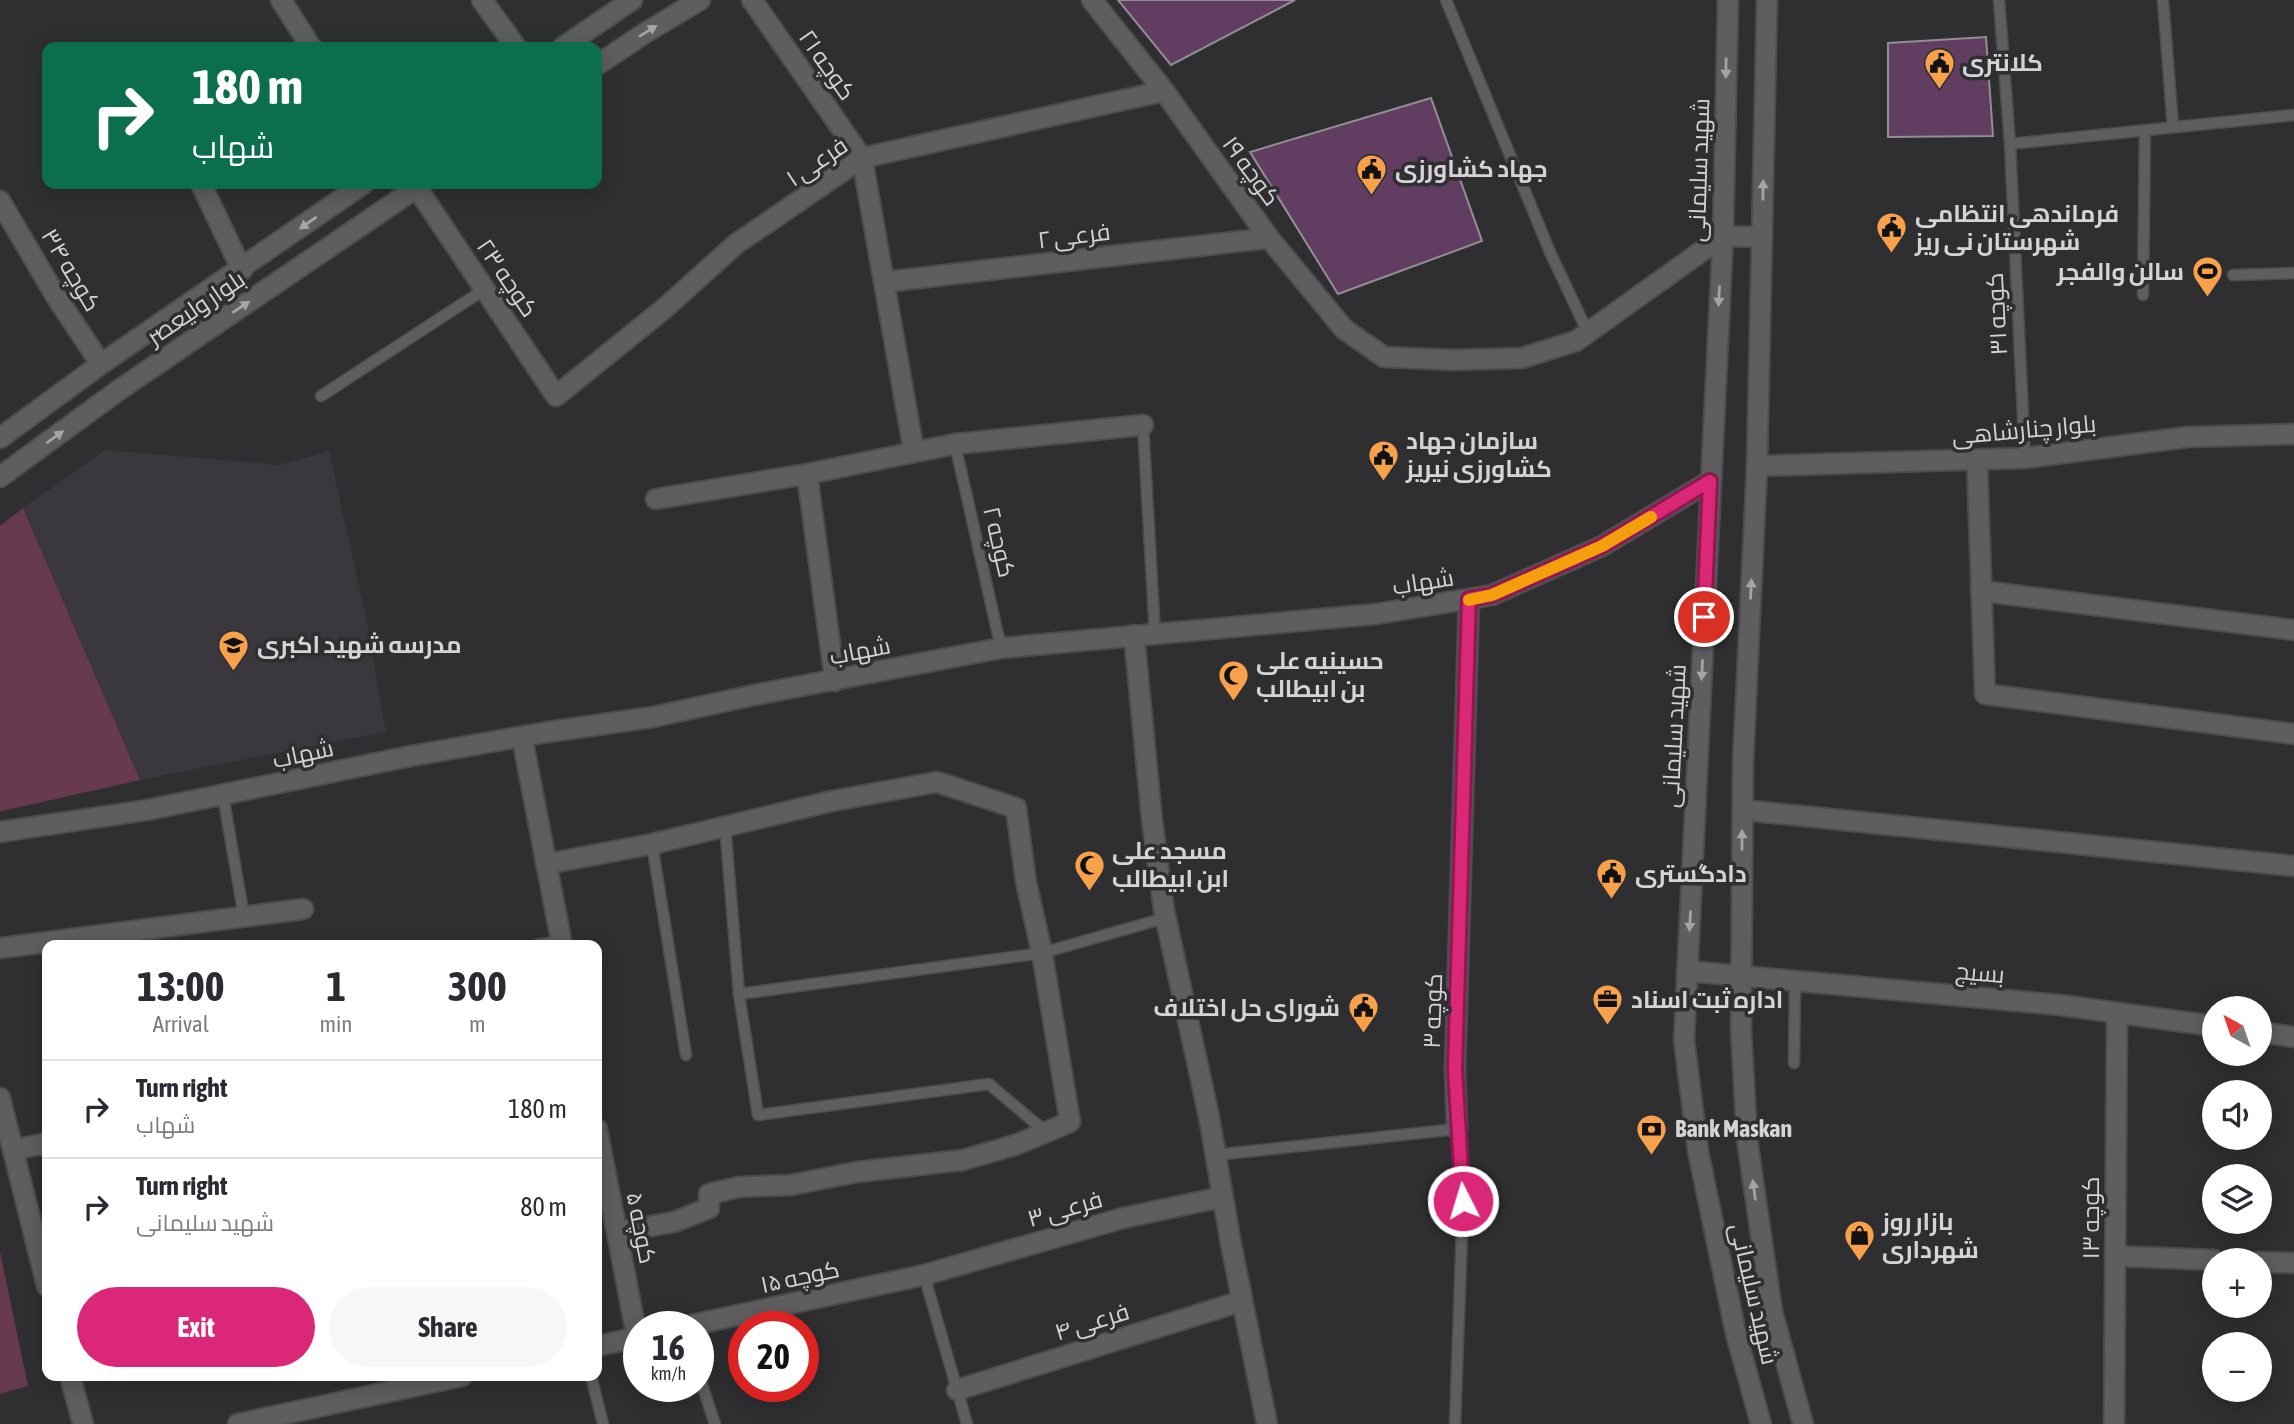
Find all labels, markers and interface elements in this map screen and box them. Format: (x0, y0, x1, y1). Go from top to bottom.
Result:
street label: کوچه ۲۱ (791, 24, 861, 107)
one-way arrow (638, 25, 657, 38)
public building icon: کلانتری (1922, 46, 1956, 90)
place label: کلانتری (1962, 49, 2043, 77)
one-way arrow (1721, 57, 1732, 79)
text: 180 m (192, 58, 303, 114)
icon: right (77, 70, 168, 161)
street label: شهید سلیمانی (1682, 98, 1716, 242)
text: شهاب (192, 128, 274, 165)
street label: فرعی ۱ (781, 131, 853, 193)
street label: کوچه ۱۹ (1215, 131, 1286, 212)
public building icon: جهاد کشاورزی (1355, 152, 1389, 196)
place label: جهاد کشاورزی (1395, 155, 1548, 183)
one-way arrow (1758, 179, 1769, 201)
place label: فرماندهی انتظامی شهرستان نی ریز (1914, 200, 2119, 256)
public building icon: فرماندهی انتظامی شهرستان نی ریز (1875, 211, 1909, 255)
one-way arrow (299, 216, 317, 230)
street label: فرعی ۲ (1036, 218, 1112, 254)
street label: کوچه ۳۴ (34, 224, 107, 317)
street label: کوچه ۲۳ (469, 234, 543, 324)
sports icon: سالن والفجر (2190, 255, 2224, 299)
place label: سالن والفجر (2056, 258, 2184, 286)
street label: بلوار ولیعصر (140, 265, 250, 351)
street label: کوچه ۳۱ (1981, 272, 2015, 356)
one-way arrow (1714, 285, 1725, 307)
one-way arrow (232, 301, 251, 314)
street label: بلوار چنارشاهی (1951, 410, 2097, 452)
place label: سازمان جهاد کشاورزی نیریز (1405, 427, 1552, 483)
one-way arrow (46, 430, 64, 444)
public building icon: سازمان جهاد کشاورزی نیریز (1366, 438, 1400, 482)
street label: کوچه ۲ (975, 504, 1021, 581)
street label: شهاب (1390, 563, 1456, 601)
one-way arrow (1746, 577, 1757, 599)
pin (1674, 587, 1734, 647)
icon: arrive (1685, 598, 1723, 636)
school or university icon: مدرسه شهید اکبری (217, 628, 251, 672)
place label: مدرسه شهید اکبری (257, 631, 462, 659)
street label: شهاب (827, 631, 893, 671)
place label: حسینیه علی بن ابیطالب (1256, 647, 1384, 703)
mosque icon: حسینیه علی بن ابیطالب (1216, 658, 1250, 702)
one-way arrow (1696, 659, 1707, 681)
street label: شهید سلیمانی (1656, 663, 1692, 809)
street label: شهاب (270, 734, 336, 774)
one-way arrow (1736, 829, 1748, 851)
place label: مسجد علی ابن ابیطالب (1112, 837, 1229, 893)
mosque icon: مسجد علی ابن ابیطالب (1072, 848, 1106, 892)
public building icon: دادگستری (1595, 857, 1629, 901)
place label: دادگستری (1635, 860, 1747, 888)
one-way arrow (1684, 911, 1695, 933)
street label: بسیج (1954, 957, 2006, 991)
text: 13:00 (137, 962, 224, 1010)
text: 1 (326, 962, 346, 1010)
text: 300 (448, 962, 507, 1010)
street label: کوچه ۳ (1418, 973, 1450, 1049)
office icon: اداره ثبت اسناد (1591, 983, 1625, 1027)
place label: اداره ثبت اسناد (1631, 986, 1783, 1014)
public building icon: شورای حل اختلاف (1346, 991, 1380, 1035)
place label: شورای حل اختلاف (1153, 994, 1340, 1022)
north arrow (2202, 996, 2272, 1066)
map controls (2202, 996, 2272, 1402)
text: Arrival (153, 1011, 209, 1037)
text: min (320, 1011, 353, 1037)
text: m (469, 1011, 486, 1037)
text: Turn right (136, 1073, 227, 1103)
button: sound (2202, 1080, 2272, 1150)
icon: right (77, 1090, 115, 1128)
text: 180 m (508, 1094, 567, 1124)
text: شهاب (136, 1112, 195, 1138)
bank icon: Bank Maskan (1635, 1112, 1669, 1156)
place label: Bank Maskan (1675, 1115, 1792, 1142)
position arrow (1426, 1164, 1500, 1238)
button: layers (2202, 1164, 2272, 1234)
text: Turn right (136, 1171, 227, 1201)
street label: کوچه ۱۳ (2077, 1177, 2107, 1260)
one-way arrow (1748, 1179, 1759, 1201)
street label: فرعی ۳ (1024, 1185, 1106, 1233)
icon: right (77, 1188, 115, 1226)
street label: کوچه ۵ (618, 1190, 662, 1267)
text: 80 m (520, 1192, 567, 1222)
place label: بازار روز شهرداری (1881, 1208, 1979, 1264)
text: شهید سلیمانی (136, 1210, 274, 1236)
shop icon: بازار روز شهرداری (1842, 1219, 1876, 1263)
street label: شهید سلیمانی (1724, 1221, 1784, 1367)
button: + (2202, 1248, 2272, 1318)
street label: کوچه ۱۵ (758, 1255, 842, 1301)
button: Exit (77, 1287, 315, 1367)
button: Share (329, 1287, 567, 1367)
street label: فرعی ۴ (1051, 1297, 1133, 1347)
speed limit sign: 20 (728, 1311, 819, 1402)
text: 16 (652, 1327, 685, 1367)
button: − (2202, 1332, 2272, 1402)
text: km/h (651, 1363, 686, 1384)

